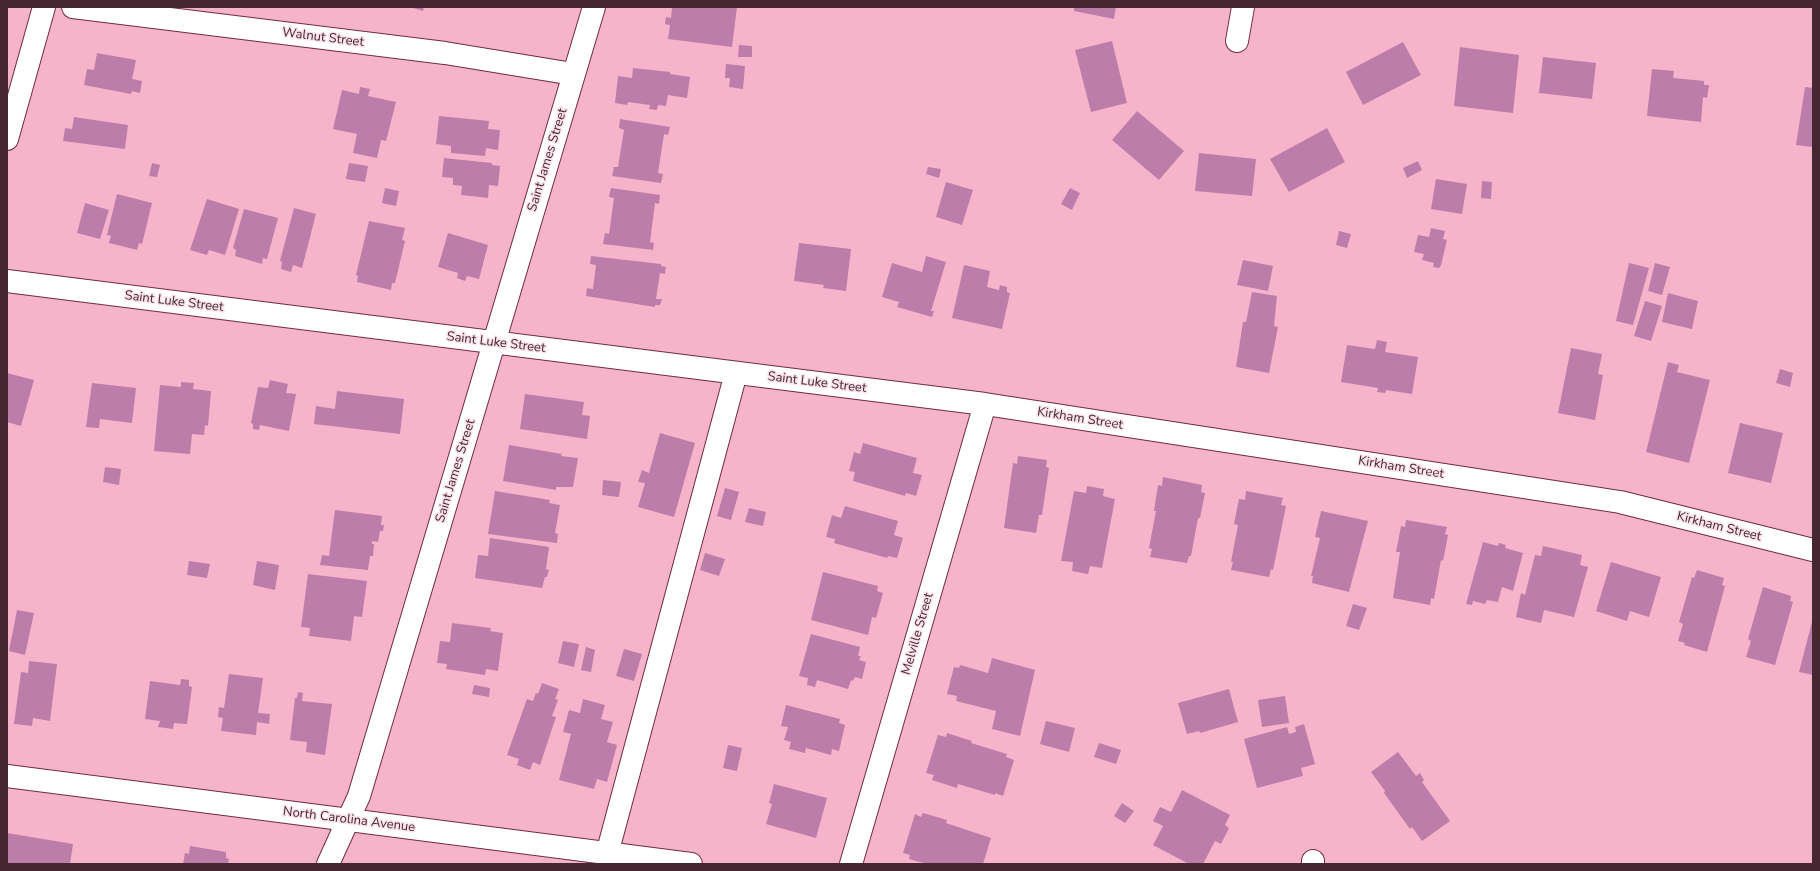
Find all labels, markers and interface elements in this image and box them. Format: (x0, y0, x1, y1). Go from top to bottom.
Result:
street label: Walnut Street (281, 25, 365, 51)
street label: Saint James Street (525, 106, 571, 214)
street label: Saint Luke Street (124, 288, 224, 316)
street label: Saint Luke Street (446, 329, 546, 357)
street label: Saint Luke Street (767, 369, 867, 397)
street label: Kirkham Street (1036, 405, 1124, 433)
street label: Saint James Street (433, 417, 479, 525)
street label: Kirkham Street (1357, 454, 1445, 482)
street label: Kirkham Street (1675, 509, 1763, 545)
street label: Melville Street (899, 591, 937, 677)
street label: North Carolina Avenue (282, 804, 416, 836)

